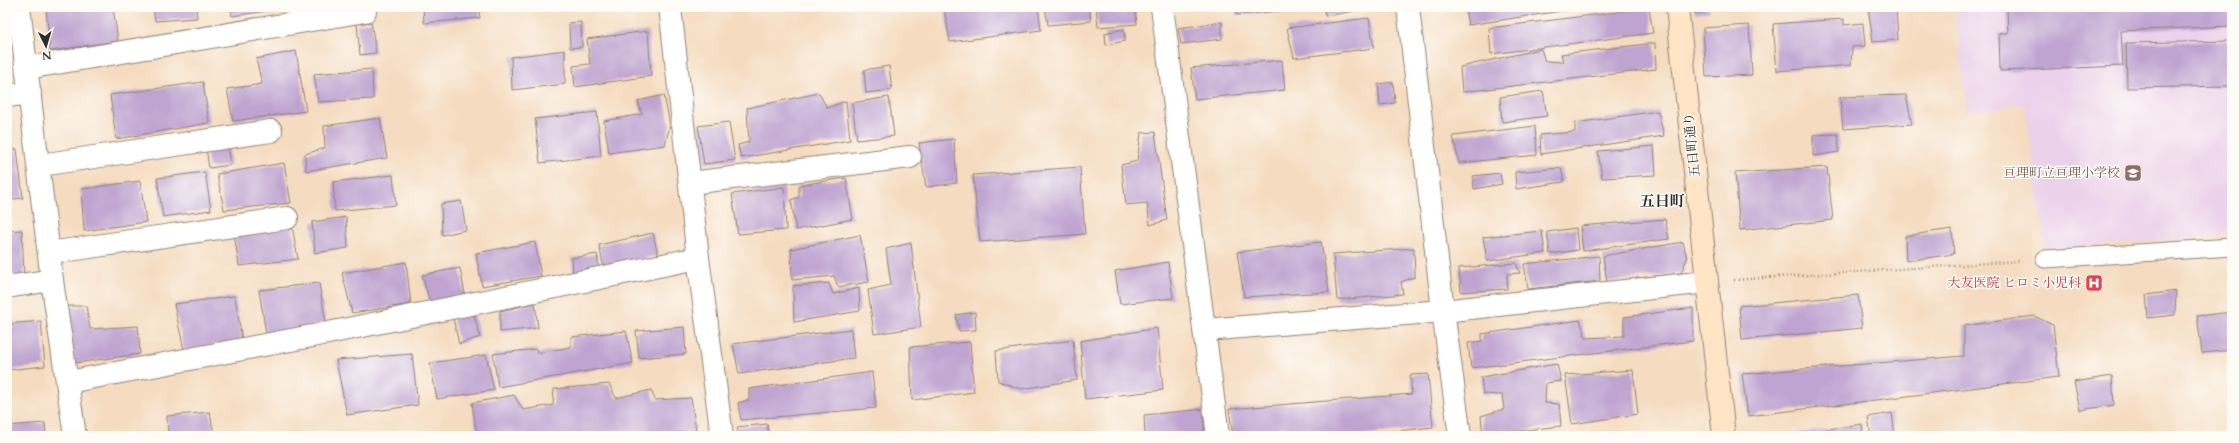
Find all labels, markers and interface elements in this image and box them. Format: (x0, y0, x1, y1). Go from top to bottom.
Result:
north arrow (26, 26, 66, 66)
text: N (41, 48, 52, 63)
street label: 五日町通り (1680, 112, 1704, 178)
school or university icon: 亘理町立亘理小学校 (2123, 163, 2143, 183)
place label: 亘理町立亘理小学校 (2003, 164, 2120, 182)
district label: 五日町 (1639, 191, 1685, 211)
hospital icon: 大友医院 ヒロミ小児科 (2084, 273, 2104, 293)
place label: 大友医院 ヒロミ小児科 (1948, 274, 2081, 292)

